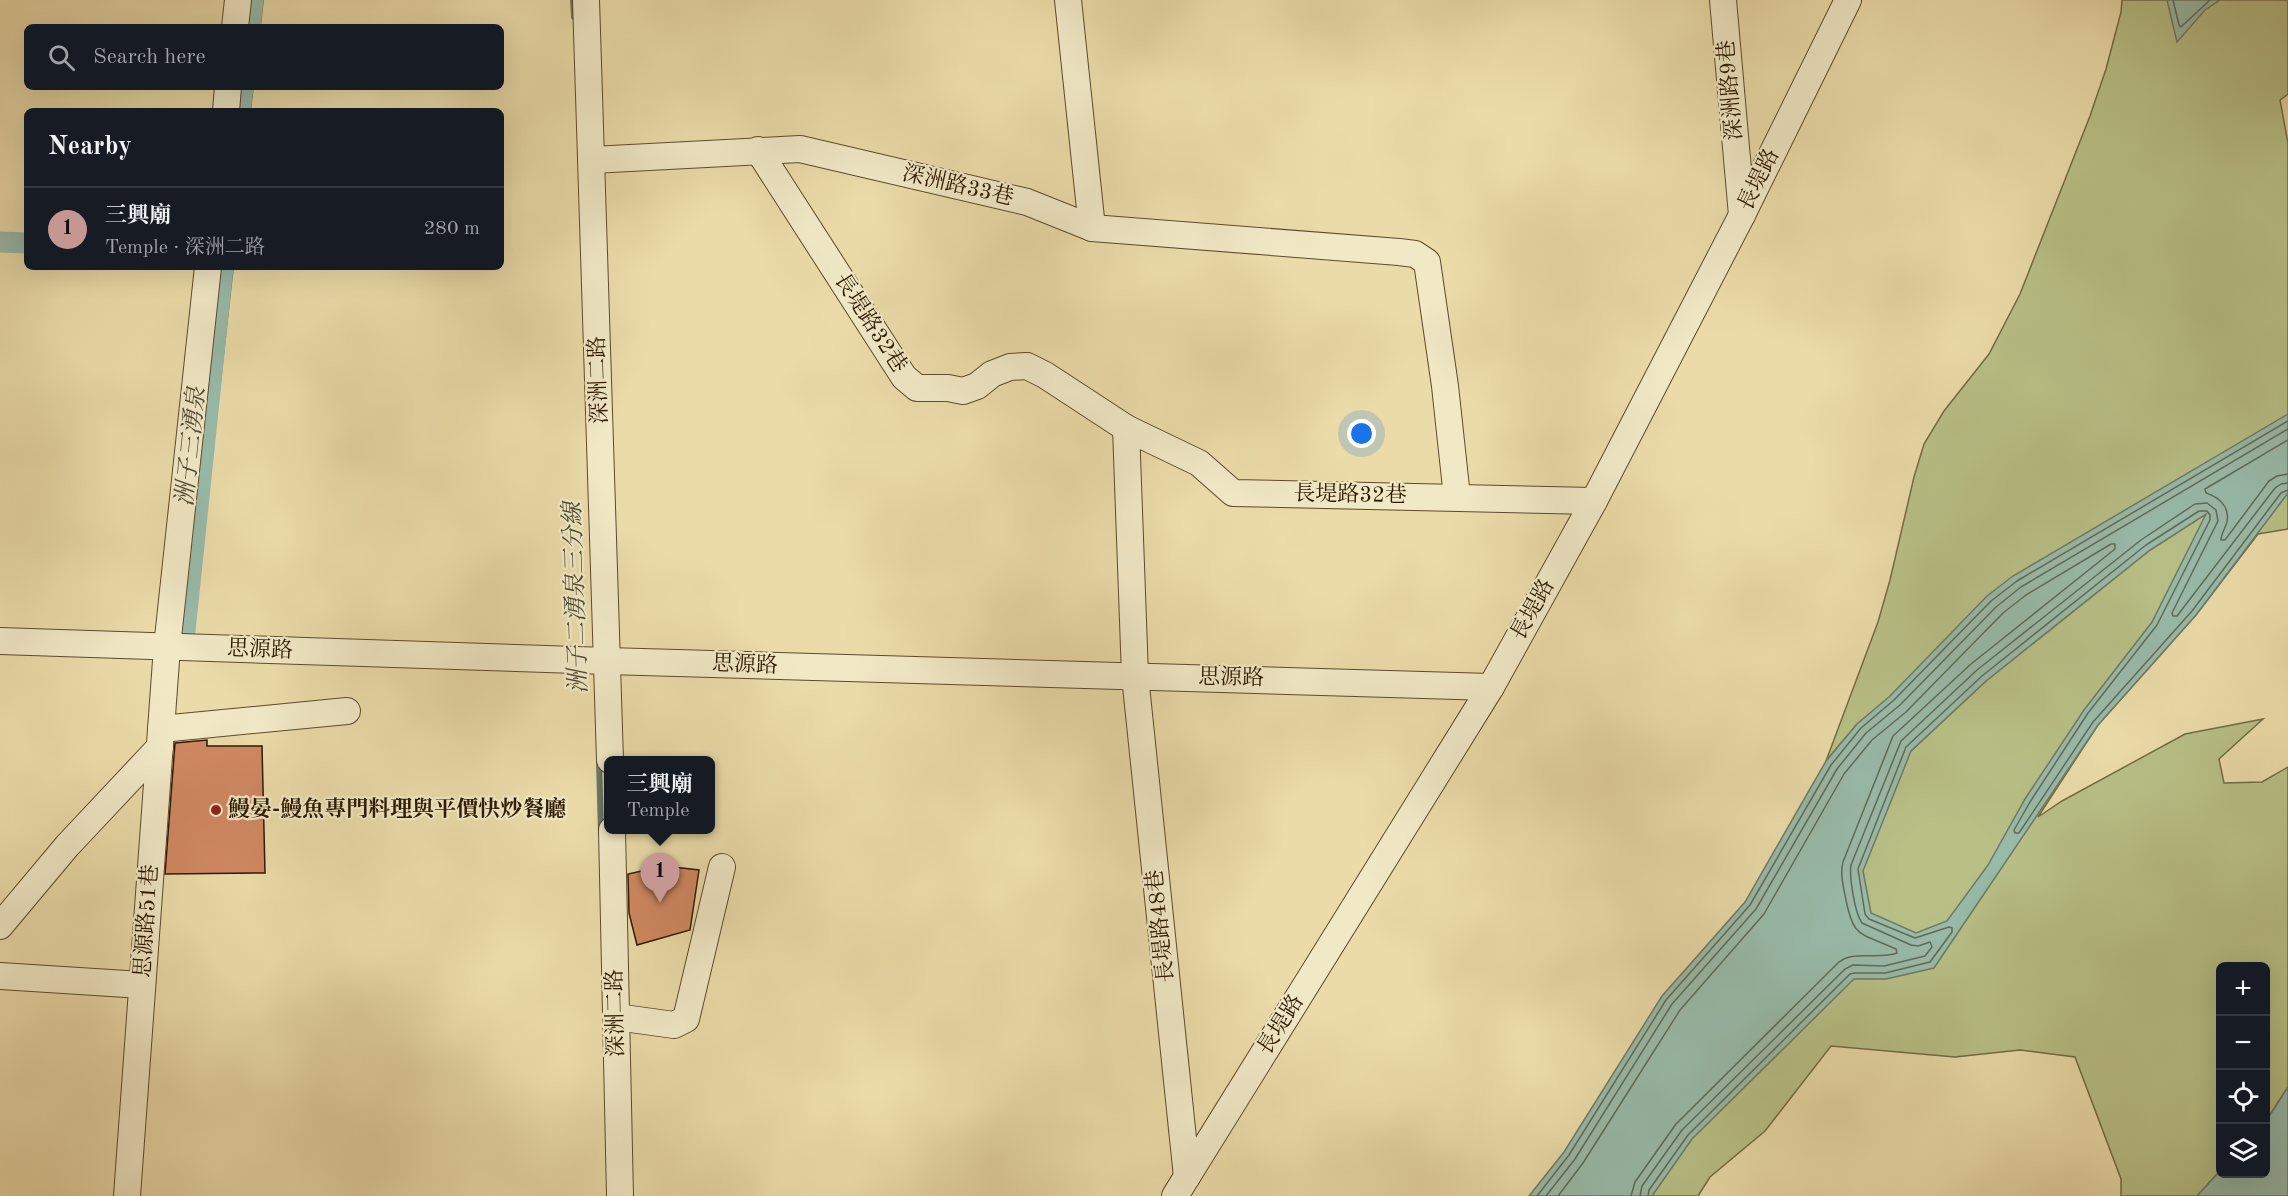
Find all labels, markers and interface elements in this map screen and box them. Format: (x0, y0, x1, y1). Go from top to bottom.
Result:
search box (24, 24, 504, 90)
street label: 深洲路9巷 (1714, 39, 1746, 141)
icon: search (45, 41, 78, 74)
text: Search here (93, 46, 206, 68)
text: Nearby (48, 134, 132, 160)
street label: 長堤路 (1733, 145, 1783, 214)
street label: 深洲路33巷 (900, 161, 1016, 209)
text: 三興廟 (105, 205, 171, 227)
text: 1 (62, 219, 73, 239)
text: 280 m (424, 219, 480, 239)
text: Temple · 深洲二路 (105, 238, 265, 258)
street label: 長堤路32巷 (830, 268, 912, 377)
street label: 深洲二路 (584, 336, 612, 424)
water label: 洲子三湧泉 (171, 385, 210, 508)
your location (1347, 419, 1376, 448)
street label: 長堤路32巷 (1293, 481, 1407, 507)
water label: 洲子二湧泉三分線 (559, 499, 592, 694)
street label: 長堤路 (1506, 575, 1559, 644)
street label: 思源路 (227, 636, 293, 662)
street label: 思源路 (712, 651, 778, 677)
street label: 思源路 (1198, 664, 1264, 690)
popup (604, 756, 715, 834)
text: 三興廟 (626, 774, 693, 796)
place label: 鰻晏-鰻魚專門料理與平價快炒餐廳 (228, 796, 566, 821)
text: Temple (626, 801, 689, 821)
marker: 鰻晏-鰻魚專門料理與平價快炒餐廳 (209, 803, 223, 817)
pin: 1 (640, 854, 680, 903)
street label: 思源路51巷 (130, 863, 162, 978)
street label: 長堤路48巷 (1142, 868, 1178, 984)
map controls (2216, 962, 2270, 1178)
button: + (2216, 962, 2270, 1016)
street label: 深洲二路 (602, 969, 628, 1057)
street label: 長堤路 (1252, 990, 1308, 1059)
button: − (2216, 1016, 2270, 1070)
button: locate (2216, 1070, 2270, 1124)
button: layers (2216, 1124, 2270, 1178)

